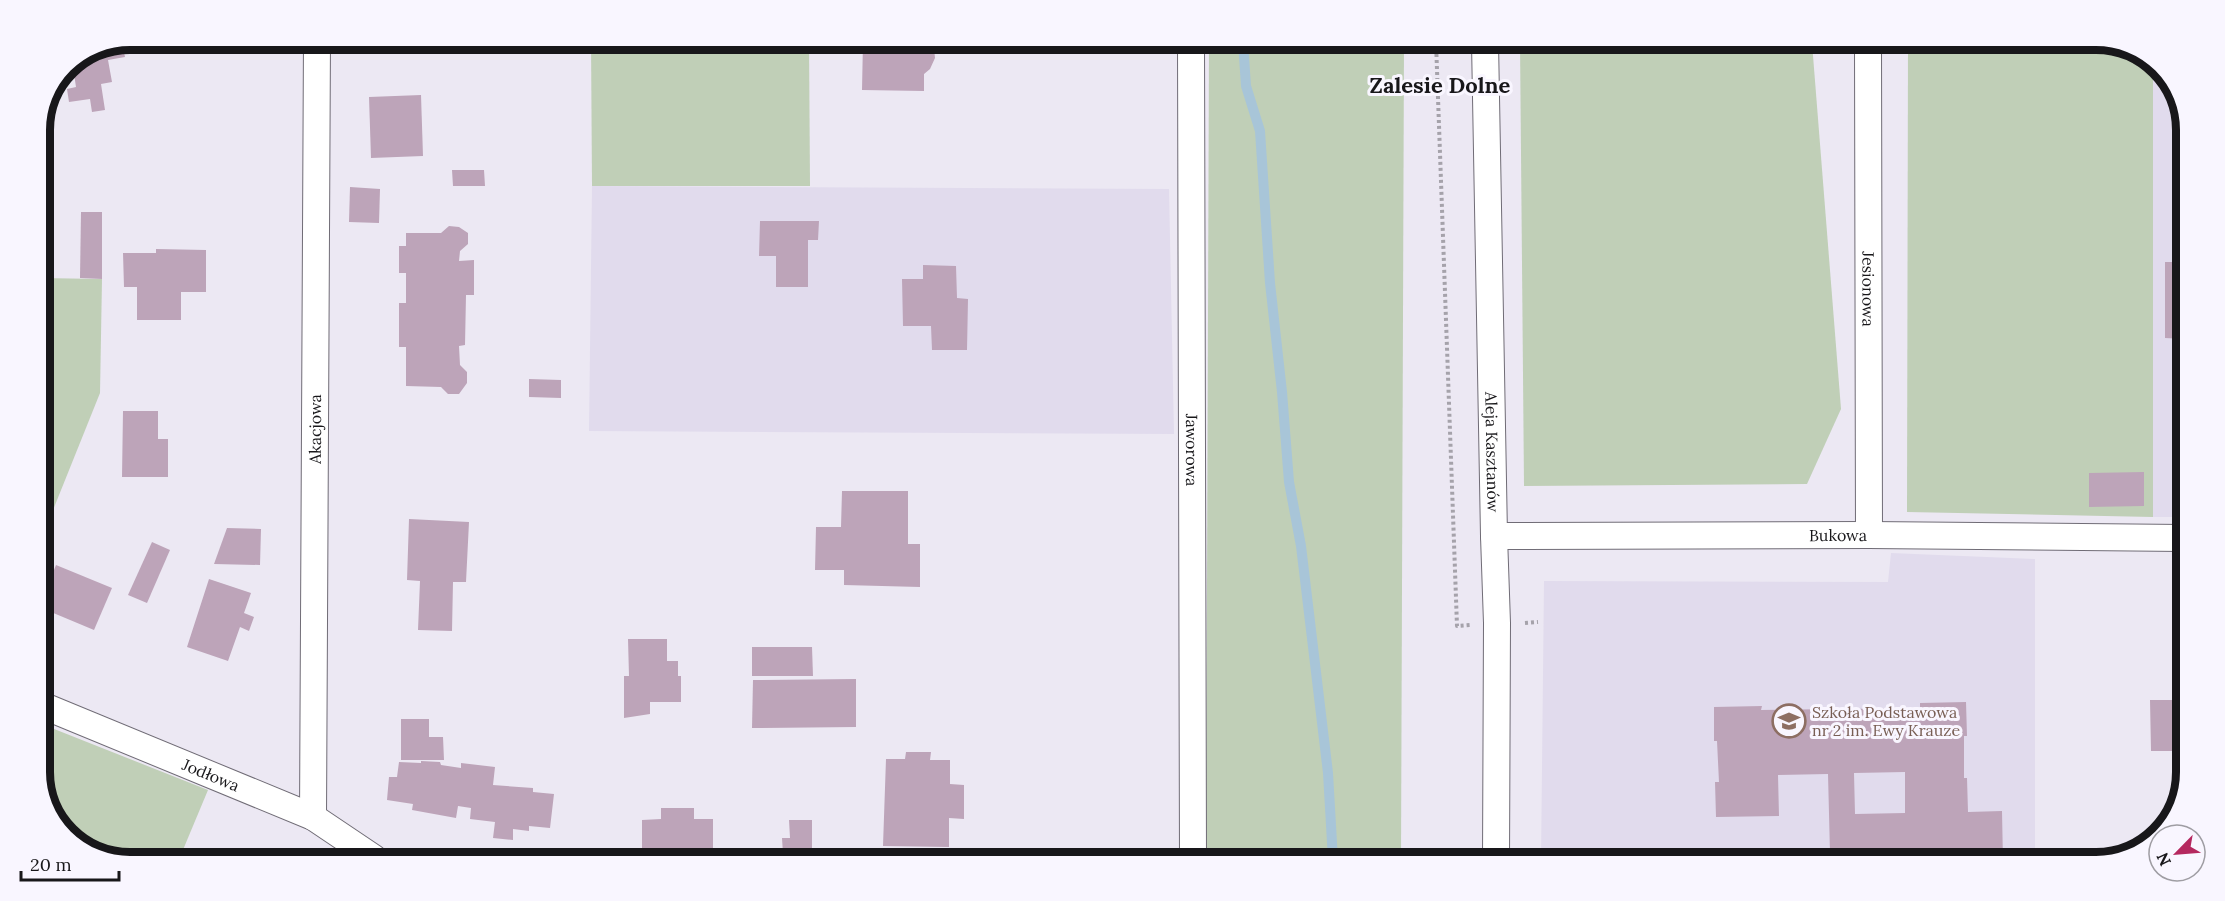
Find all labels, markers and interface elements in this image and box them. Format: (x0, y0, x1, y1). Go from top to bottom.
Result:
district label: Zalesie Dolne (1370, 71, 1511, 99)
street label: Jesionowa (1858, 250, 1879, 327)
street label: Aleja Kasztanów (1481, 390, 1504, 513)
street label: Akacjowa (305, 394, 325, 465)
street label: Jaworowa (1182, 413, 1202, 486)
street label: Bukowa (1809, 525, 1867, 545)
place label: Szkoła Podstawowa nr 2 im. Ewy Krauze (1812, 702, 1960, 740)
school or university icon: Szkoła Podstawowa nr 2 im. Ewy Krauze (1771, 703, 1807, 739)
street label: Jodłowa (179, 754, 242, 796)
north arrow (2147, 823, 2207, 883)
scale bar (21, 844, 118, 882)
text: N (2152, 850, 2175, 869)
text: 20 m (30, 853, 72, 876)

